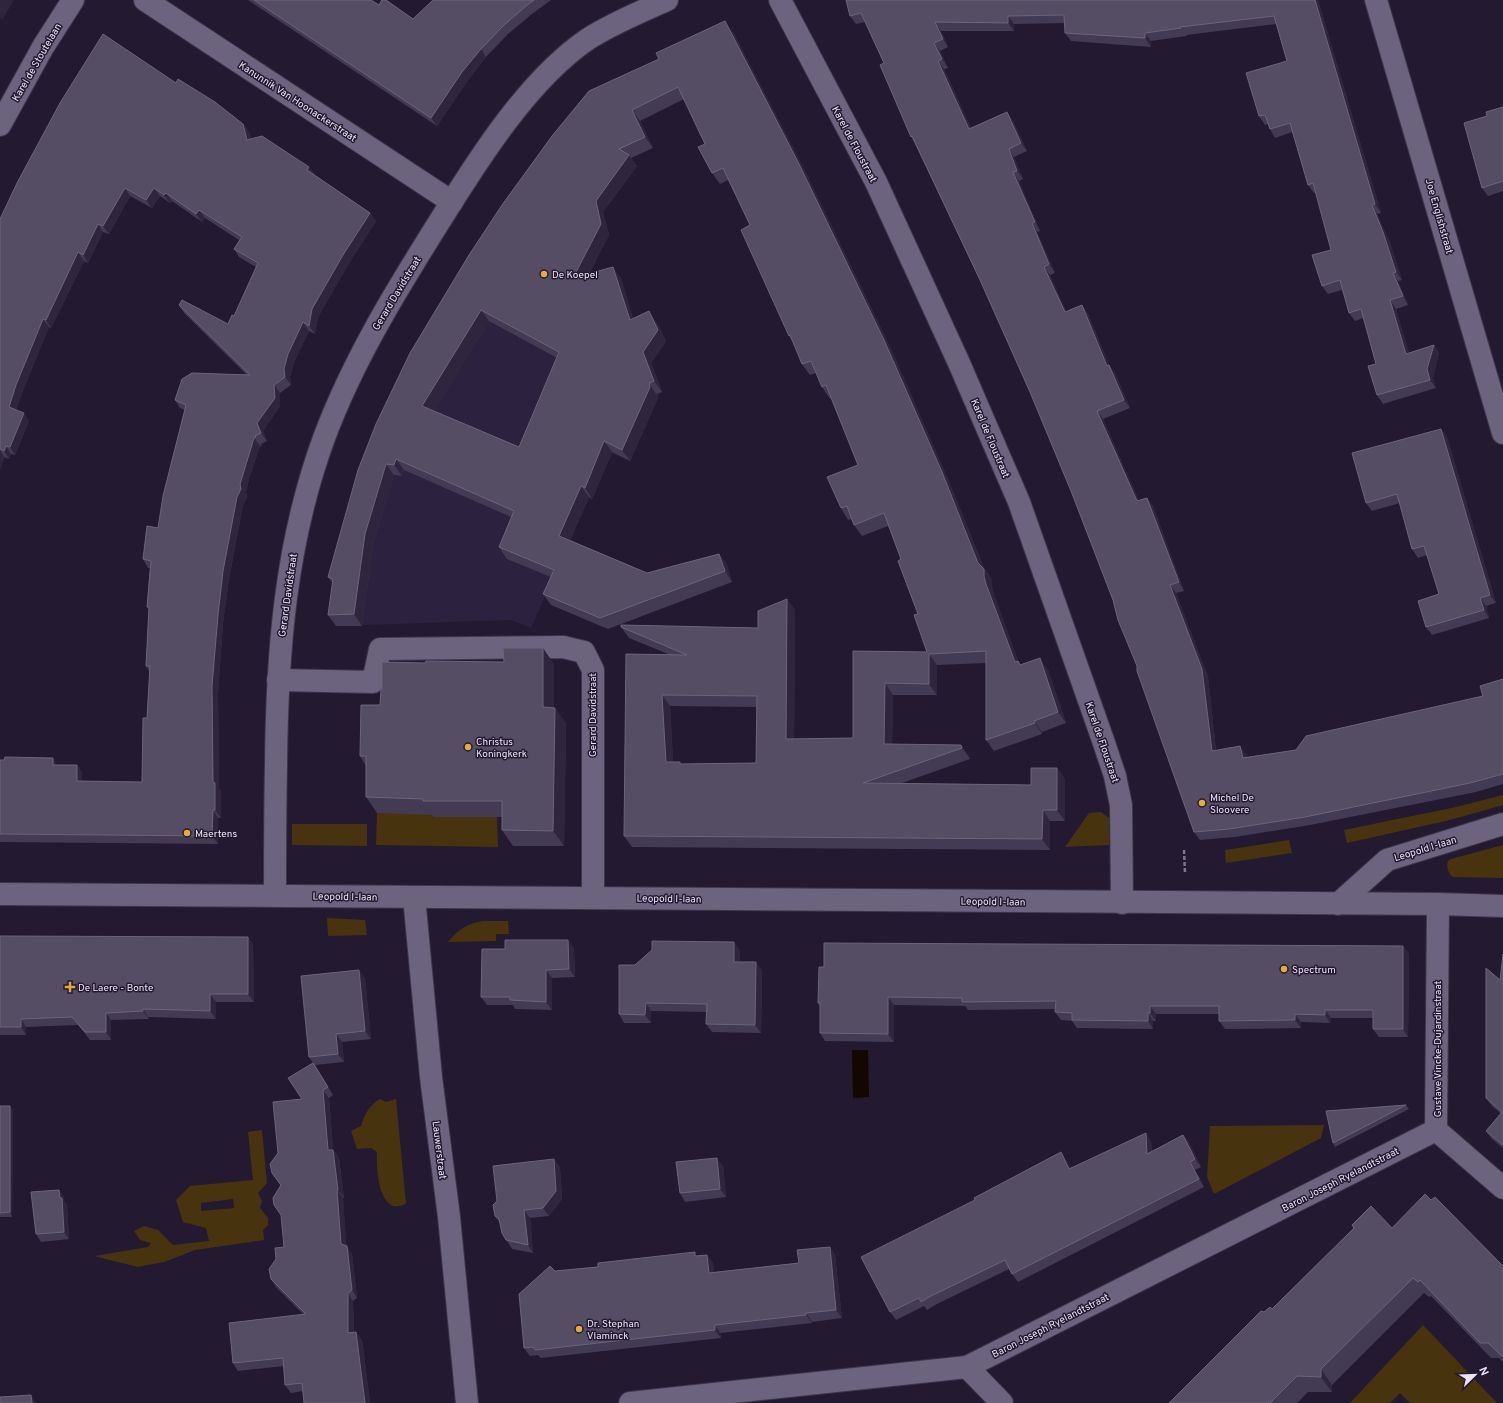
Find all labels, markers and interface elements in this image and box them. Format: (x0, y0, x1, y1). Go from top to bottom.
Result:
street label: Karel de Stoutelaan (10, 21, 65, 104)
street label: Kanunnik Van Hoonackerstraat (236, 59, 359, 145)
street label: Karel de Floustraat (828, 104, 879, 185)
street label: Joe Englishstraat (1422, 177, 1456, 256)
street label: Gerard Davidstraat (370, 254, 425, 333)
marker: De Koepel (539, 269, 549, 279)
place label: De Koepel (552, 269, 598, 282)
street label: Karel de Floustraat (967, 397, 1012, 480)
street label: Gerard Davidstraat (276, 552, 301, 638)
street label: Gerard Davidstraat (587, 673, 600, 757)
street label: Karel de Floustraat (1082, 700, 1122, 785)
place label: Christus Koningkerk (476, 736, 527, 761)
marker: Christus Koningkerk (463, 742, 473, 752)
place label: Michel De Sloovere (1210, 792, 1254, 817)
marker: Michel De Sloovere (1197, 798, 1207, 808)
marker: Maertens (182, 828, 192, 838)
place label: Maertens (195, 828, 237, 841)
street label: Leopold I-laan (1393, 834, 1458, 865)
street label: Leopold I-laan (312, 890, 378, 905)
street label: Leopold I-laan (636, 892, 702, 907)
street label: Leopold I-laan (960, 895, 1026, 910)
marker: Spectrum (1279, 964, 1289, 974)
place label: Spectrum (1292, 964, 1336, 977)
street label: Gustave Vincke-Dujardinstraat (1432, 980, 1445, 1117)
marker: De Laere - Bonte (65, 982, 75, 992)
place label: De Laere - Bonte (78, 982, 153, 995)
street label: Lauwerstraat (428, 1120, 449, 1180)
street label: Baron Joseph Ryelandtstraat (1280, 1145, 1402, 1216)
street label: Baron Joseph Ryelandtstraat (990, 1291, 1112, 1362)
place label: Dr. Stephan Vlaminck (587, 1318, 639, 1343)
marker: Dr. Stephan Vlaminck (574, 1324, 584, 1334)
north arrow (1455, 1355, 1495, 1395)
text: N (1475, 1365, 1491, 1378)

